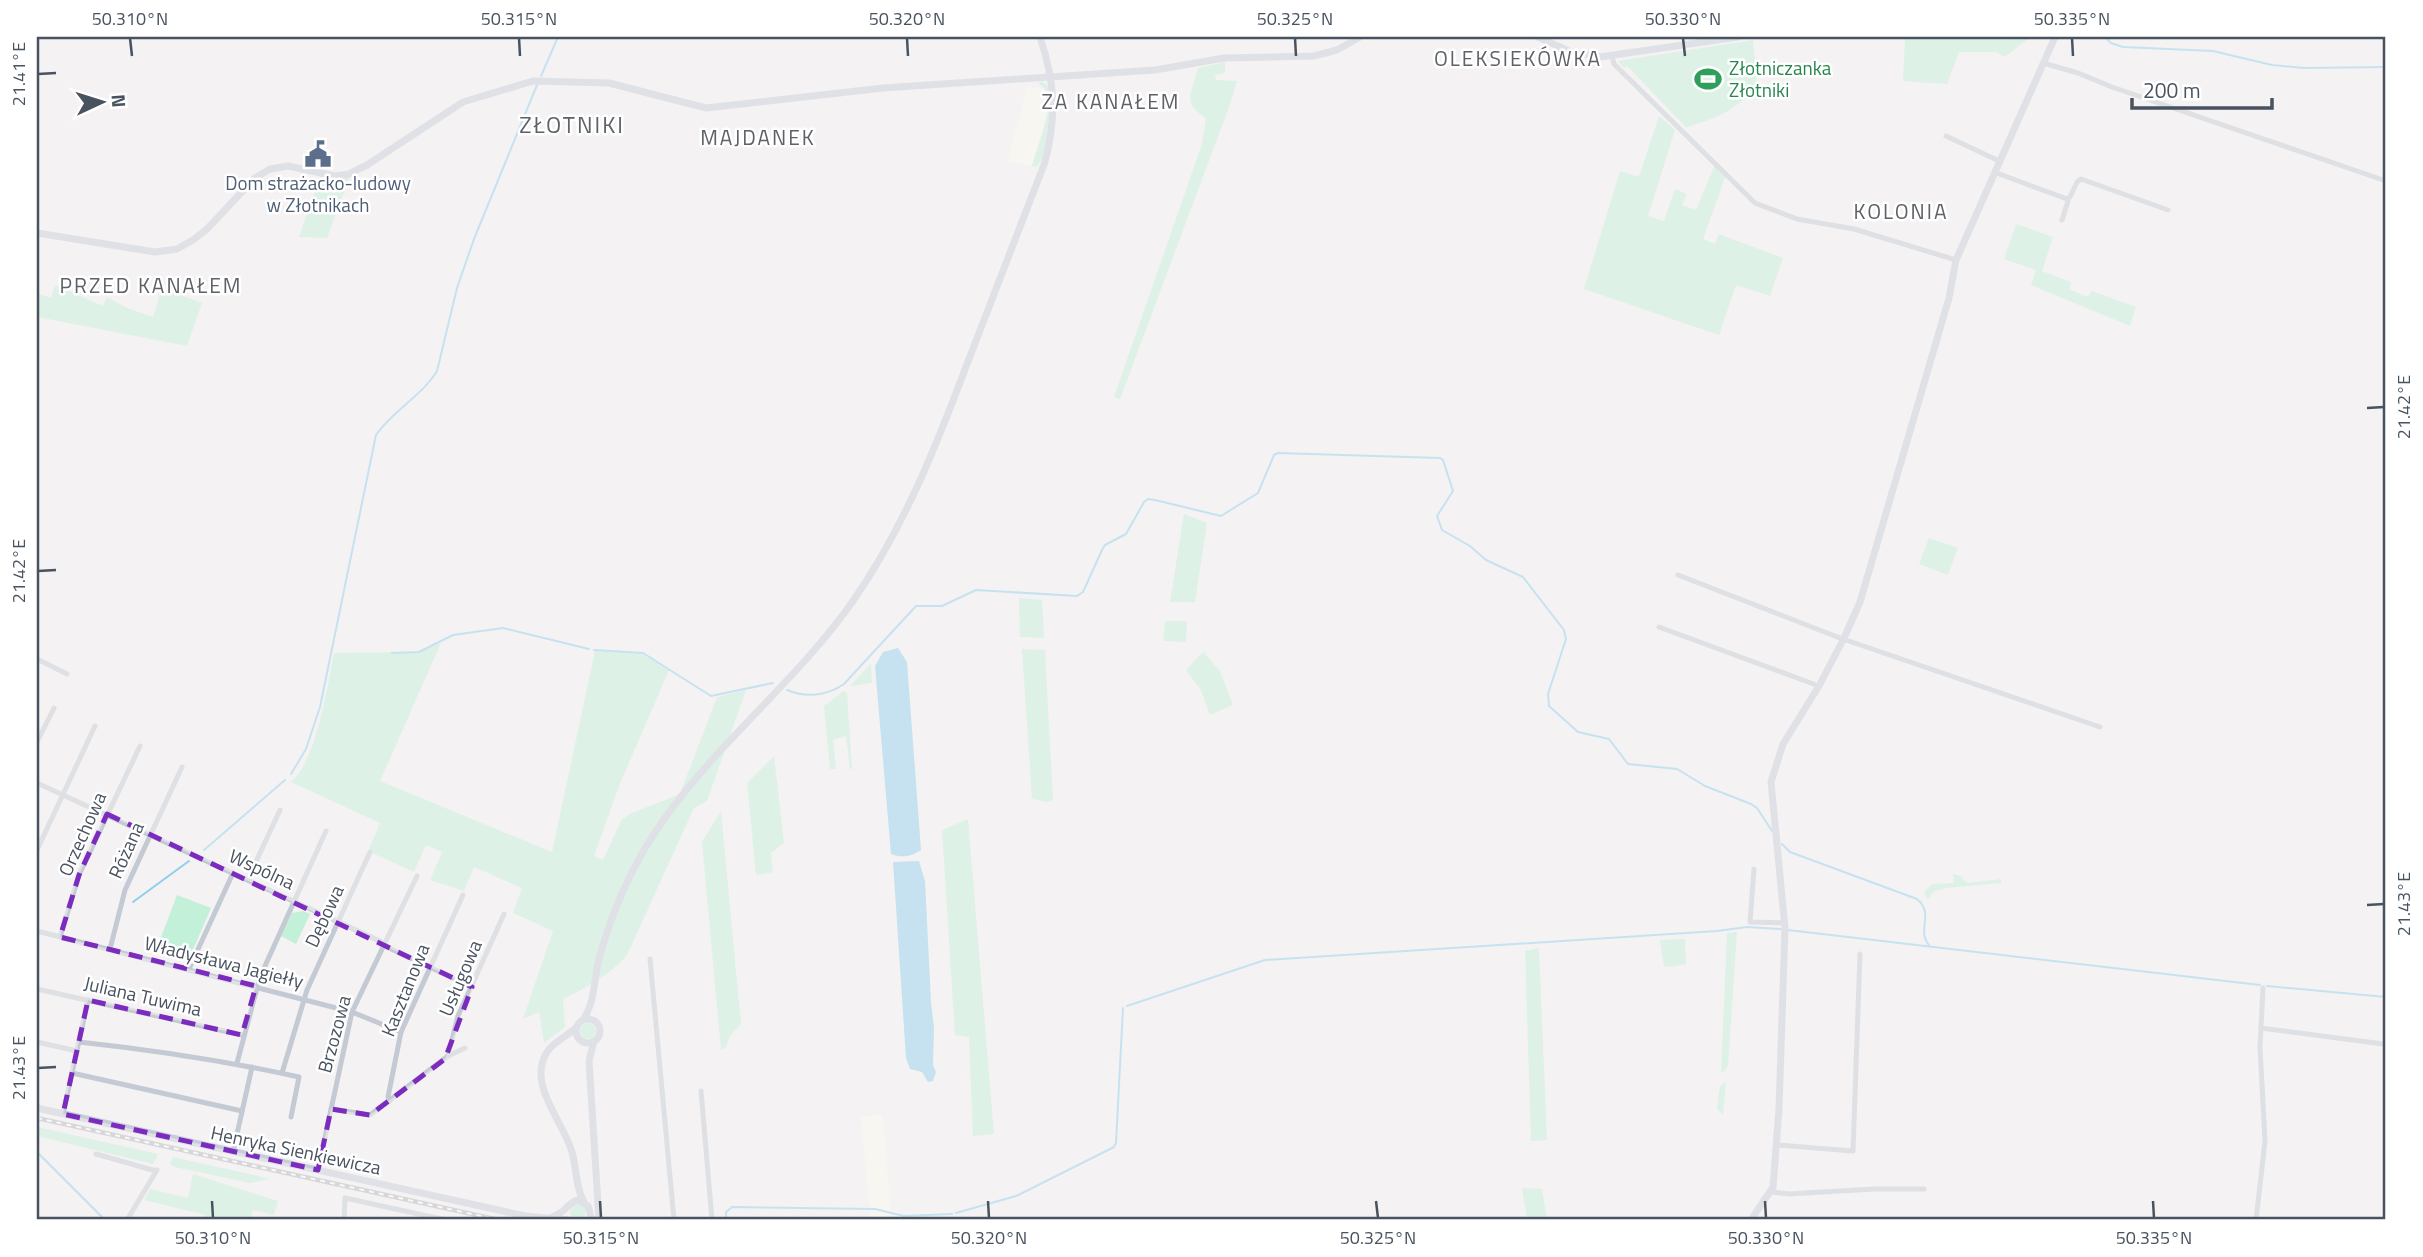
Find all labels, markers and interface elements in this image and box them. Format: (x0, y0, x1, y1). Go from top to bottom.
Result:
text: 50.310°N (92, 5, 168, 32)
text: 50.315°N (481, 5, 557, 32)
text: 50.320°N (869, 5, 945, 32)
text: 50.325°N (1257, 5, 1333, 32)
text: 50.330°N (1645, 5, 1721, 32)
text: 50.335°N (2034, 5, 2110, 32)
text: 21.41°E (5, 42, 32, 106)
district label: OLEKSIEKÓWKA (1434, 42, 1602, 74)
place label: Złotniczanka Złotniki (1729, 53, 1832, 104)
sports icon: Złotniczanka Złotniki (1693, 64, 1723, 94)
north arrow (66, 66, 136, 136)
scale bar (2132, 66, 2272, 110)
text: 200 m (2143, 74, 2200, 106)
district label: ZA KANAŁEM (1042, 85, 1180, 117)
text: N (105, 93, 134, 108)
district label: ZŁOTNIKI (519, 107, 625, 142)
district label: MAJDANEK (700, 121, 816, 153)
public building icon: Dom strażacko-ludowy w Złotnikach (303, 139, 333, 169)
place label: Dom strażacko-ludowy w Złotnikach (225, 168, 411, 219)
district label: KOLONIA (1854, 195, 1948, 227)
district label: PRZED KANAŁEM (60, 269, 243, 301)
text: 21.42°E (2390, 375, 2417, 439)
text: 21.42°E (5, 539, 32, 603)
street label: Orzechowa (50, 787, 113, 881)
street label: Różana (100, 816, 151, 883)
street label: Wspólna (225, 841, 300, 897)
text: 21.43°E (2390, 872, 2417, 936)
street label: Dębowa (297, 879, 351, 952)
street label: Władysława Jagiełły (141, 928, 307, 995)
street label: Usługowa (430, 935, 489, 1021)
street label: Kasztanowa (373, 938, 437, 1041)
street label: Juliana Tuwima (81, 968, 205, 1023)
street label: Brzozowa (309, 991, 358, 1076)
text: 21.43°E (5, 1036, 32, 1100)
street label: Henryka Sienkiewicza (208, 1117, 384, 1182)
text: 50.310°N (175, 1224, 251, 1251)
text: 50.315°N (563, 1224, 639, 1251)
text: 50.320°N (951, 1224, 1027, 1251)
text: 50.325°N (1340, 1224, 1416, 1251)
text: 50.330°N (1728, 1224, 1804, 1251)
text: 50.335°N (2116, 1224, 2192, 1251)

